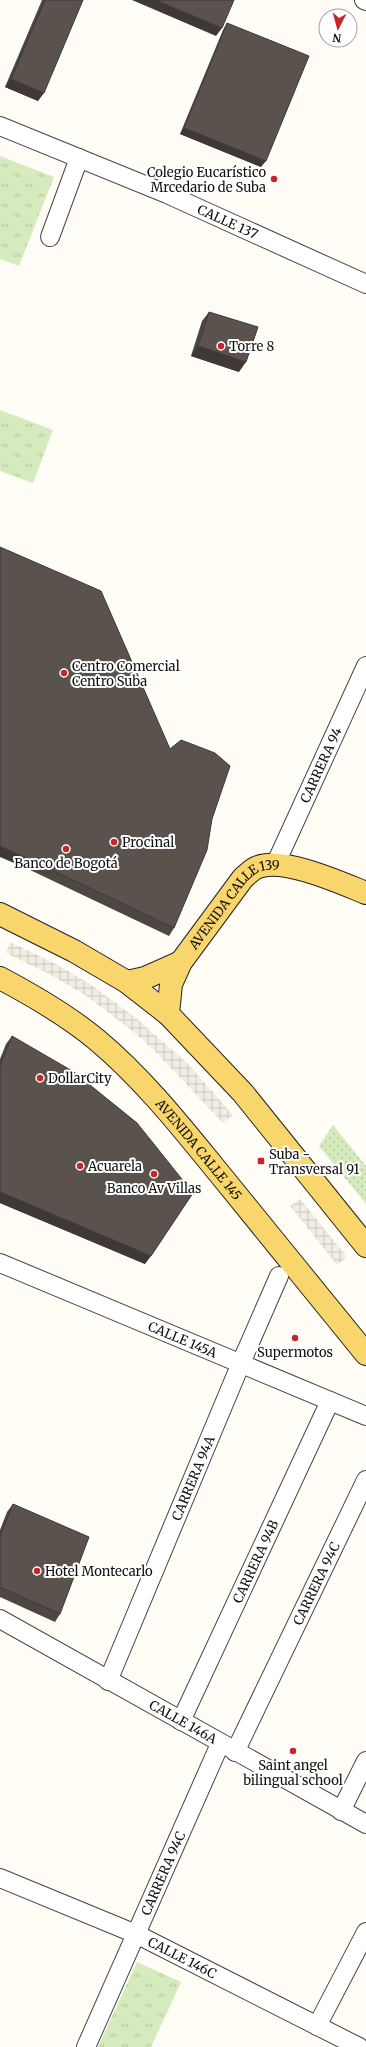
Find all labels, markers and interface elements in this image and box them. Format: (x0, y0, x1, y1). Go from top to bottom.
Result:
north arrow (318, 8, 358, 48)
text: N (332, 30, 342, 45)
place label: Colegio Eucarístico Mrcedario de Suba (147, 164, 266, 196)
marker: Colegio Eucarístico Mrcedario de Suba (269, 174, 279, 184)
street label: CALLE 137 (195, 201, 261, 243)
place label: Torre 8 (229, 338, 274, 355)
marker: Torre 8 (216, 341, 226, 351)
place label: Centro Comercial Centro Suba (72, 658, 180, 690)
marker: Centro Comercial Centro Suba (59, 668, 69, 678)
street label: CARRERA 94 (297, 725, 346, 806)
place label: Procinal (122, 834, 174, 851)
marker: Procinal (109, 837, 119, 847)
marker: Banco de Bogotá (61, 844, 71, 854)
place label: Banco de Bogotá (14, 855, 118, 872)
street label: AVENIDA CALLE 139 (185, 857, 280, 954)
place label: DollarCity (48, 1070, 112, 1087)
marker: DollarCity (35, 1073, 45, 1083)
street label: AVENIDA CALLE 145 (151, 1095, 245, 1204)
place label: Suba - Transversal 91 (269, 1146, 360, 1178)
marker: Suba - Transversal 91 (256, 1156, 266, 1166)
place label: Acuarela (87, 1158, 142, 1175)
marker: Acuarela (75, 1161, 85, 1171)
marker: Banco Av Villas (149, 1169, 159, 1179)
place label: Banco Av Villas (107, 1180, 201, 1197)
street label: CALLE 145A (145, 1318, 220, 1362)
marker: Supermotos (290, 1333, 300, 1343)
place label: Supermotos (257, 1344, 333, 1361)
street label: CARRERA 94A (168, 1433, 219, 1523)
street label: CARRERA 94B (229, 1517, 283, 1606)
street label: CARRERA 94C (289, 1540, 344, 1628)
place label: Hotel Montecarlo (45, 1563, 153, 1580)
marker: Hotel Montecarlo (32, 1566, 42, 1576)
street label: CALLE 146A (146, 1696, 221, 1748)
marker: Saint angel bilingual school (288, 1746, 298, 1756)
place label: Saint angel bilingual school (242, 1757, 343, 1789)
street label: CARRERA 94C (137, 1829, 189, 1918)
street label: CALLE 146C (145, 1933, 219, 1982)

